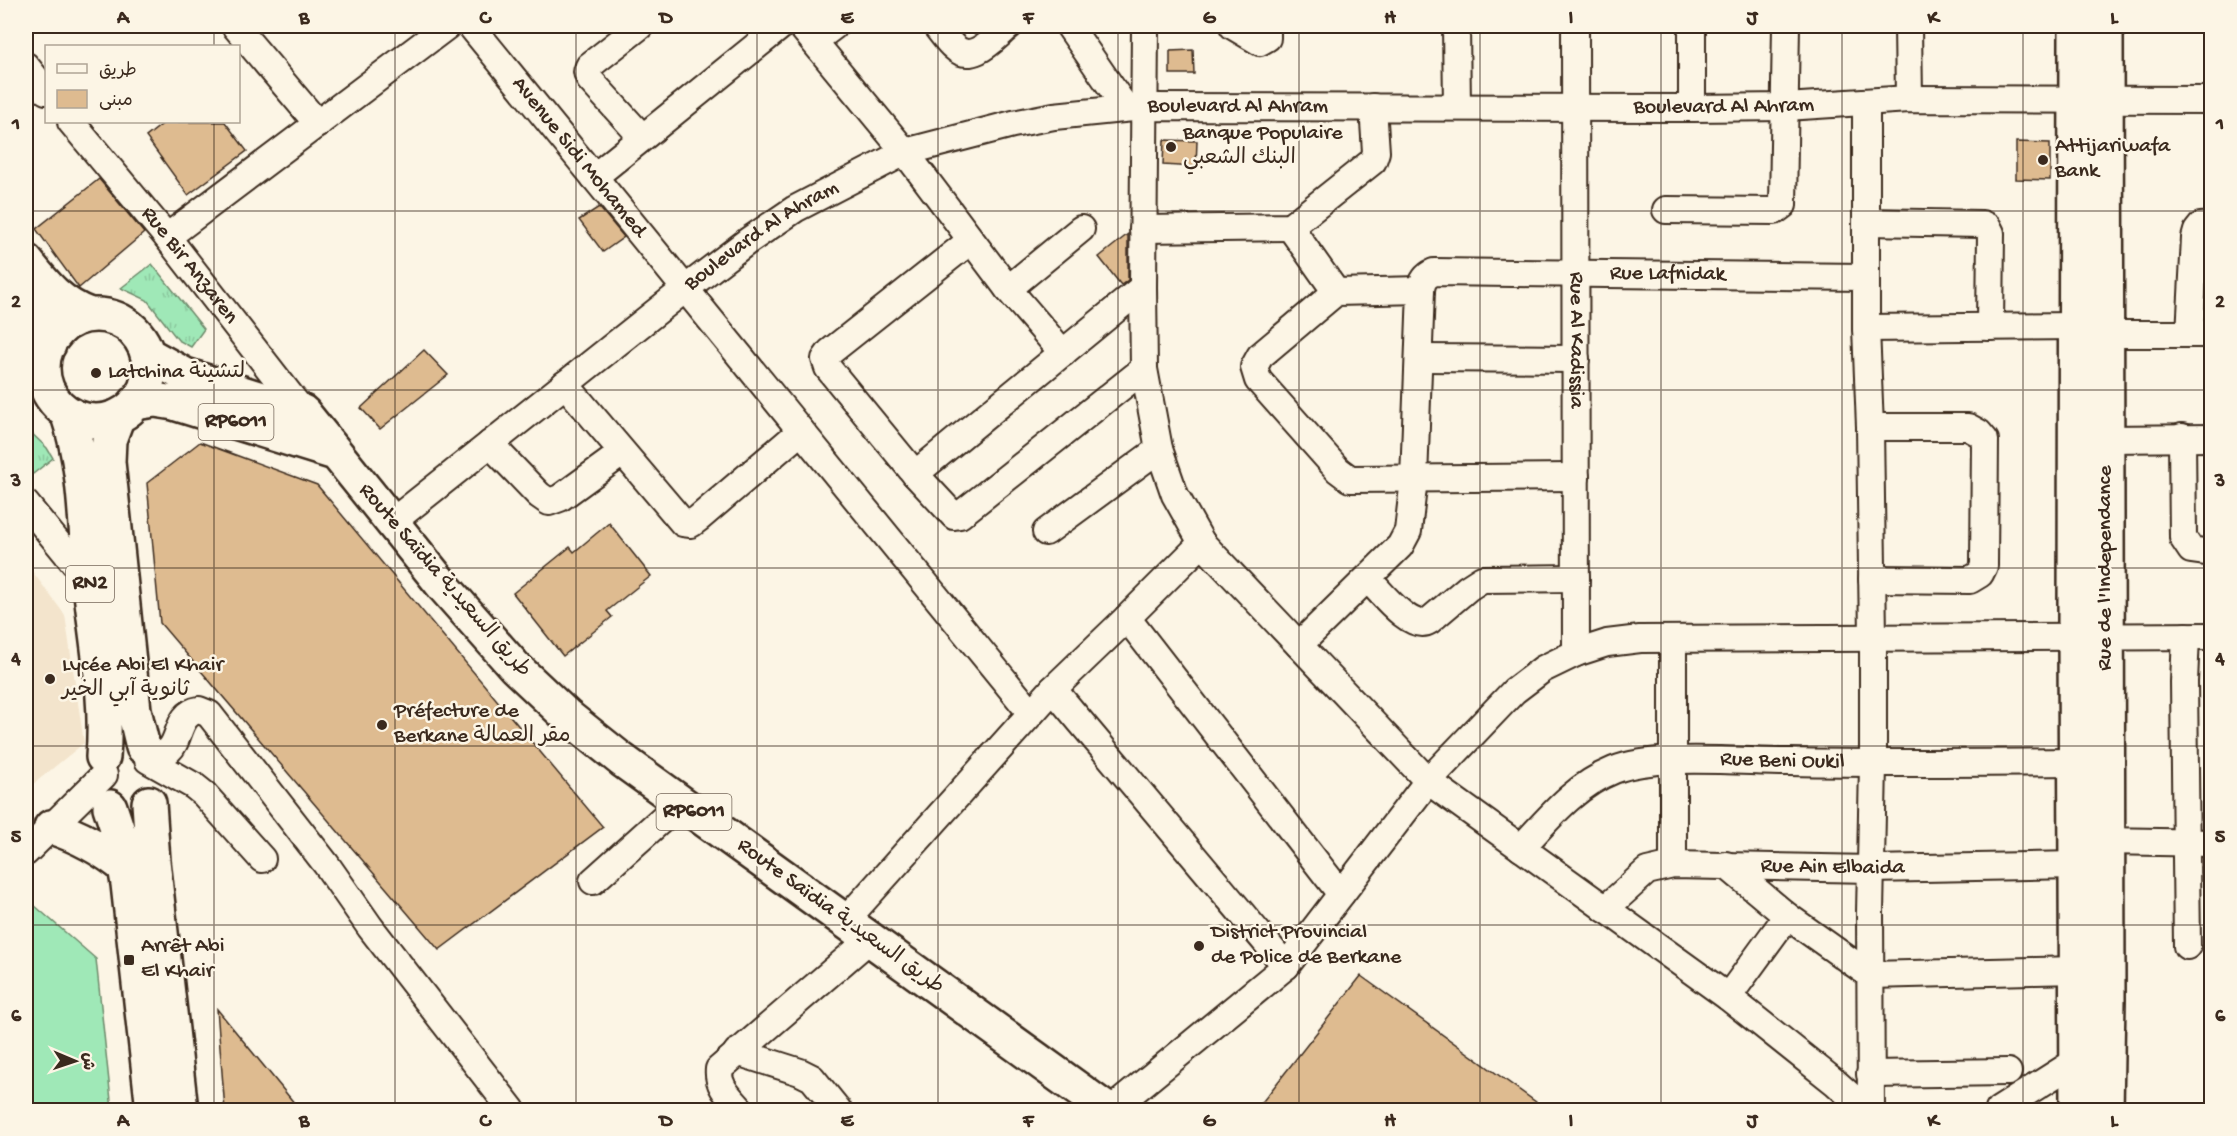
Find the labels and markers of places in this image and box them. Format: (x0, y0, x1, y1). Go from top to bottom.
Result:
place label: Banque Populaire البنك الشعبي (1182, 121, 1343, 175)
place label: Attijariwafa Bank (2054, 134, 2171, 185)
marker: Banque Populaire البنك الشعبي (1164, 140, 1178, 154)
marker: Attijariwafa Bank (2036, 153, 2050, 167)
place label: Latchina لتشينة (108, 360, 245, 386)
marker: Latchina لتشينة (89, 366, 103, 380)
place label: Lycée Abi El Khair ثانوية آبي الخير (60, 653, 226, 707)
marker: Lycée Abi El Khair ثانوية آبي الخير (43, 672, 57, 686)
place label: Préfecture de Berkane مقر العمالة (393, 699, 571, 750)
marker: Préfecture de Berkane مقر العمالة (375, 718, 389, 732)
place label: District Provincial de Police de Berkane (1209, 920, 1402, 971)
place label: Arrêt Abi El Khair (141, 934, 224, 985)
marker: District Provincial de Police de Berkane (1192, 939, 1206, 953)
marker: Arrêt Abi El Khair (122, 953, 136, 967)

